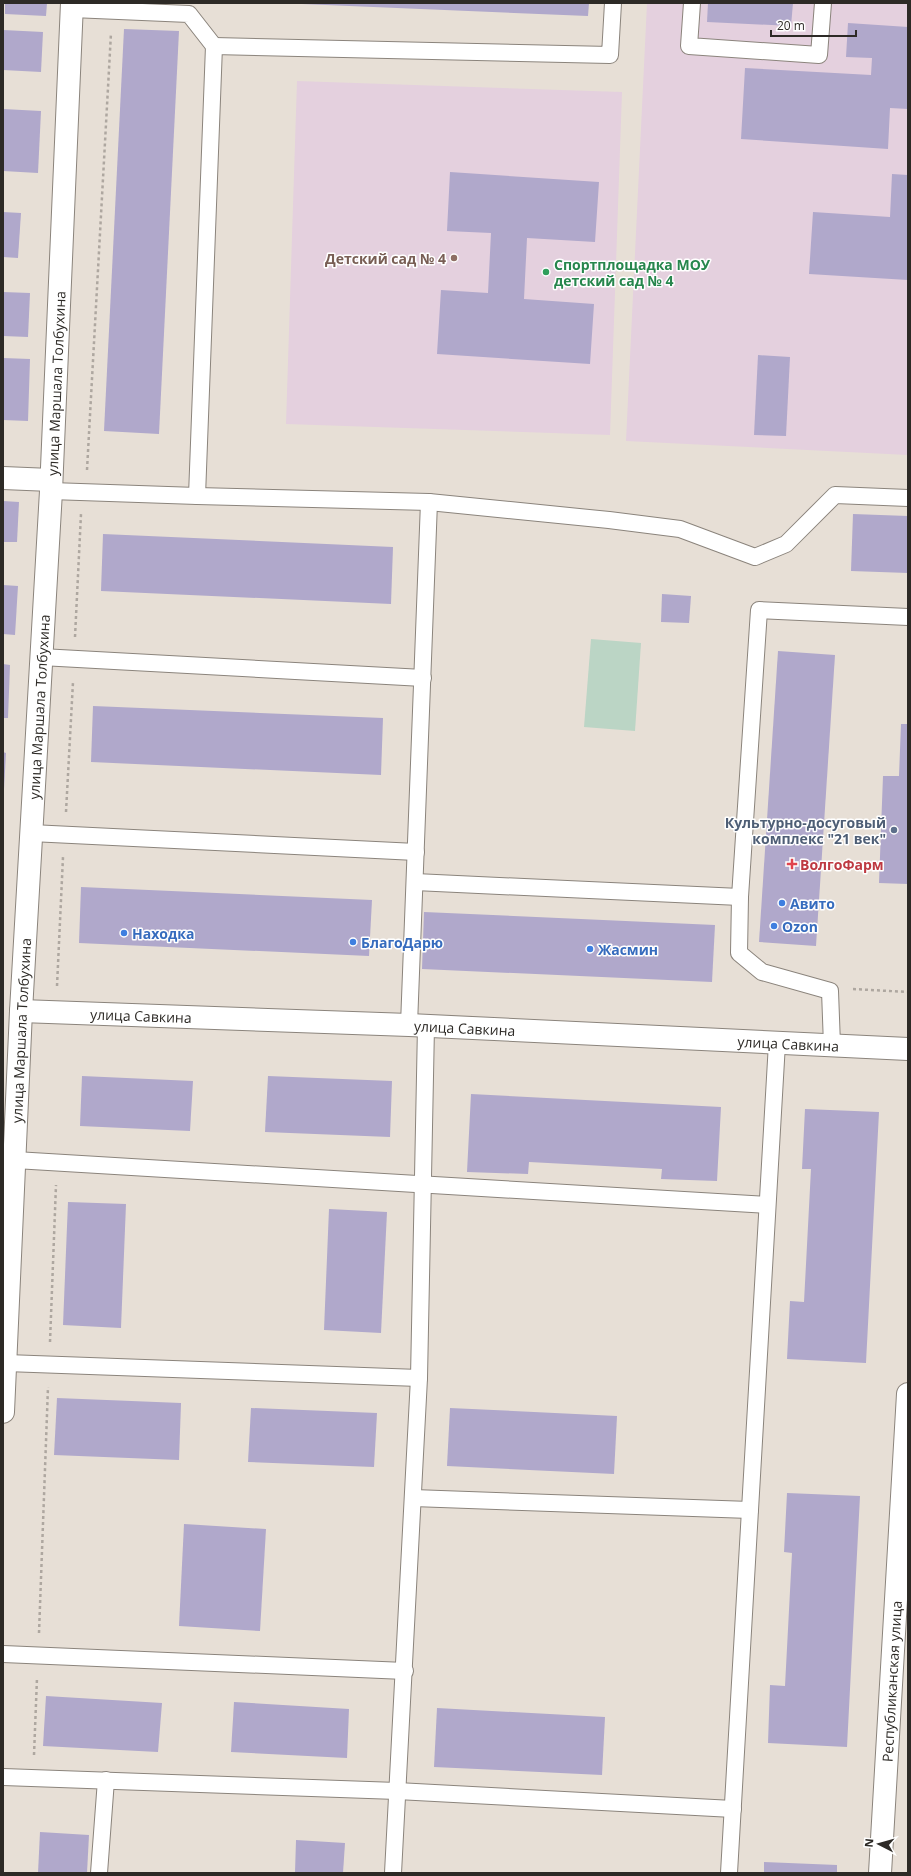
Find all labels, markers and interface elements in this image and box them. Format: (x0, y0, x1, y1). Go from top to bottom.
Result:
scale bar (771, 12, 856, 38)
text: 20 m (777, 17, 805, 34)
place label: Детский сад № 4 (325, 249, 446, 268)
marker: Детский сад № 4 (449, 253, 459, 263)
place label: Спортплощадка МОУ детский сад № 4 (554, 255, 711, 290)
marker: Спортплощадка МОУ детский сад № 4 (541, 267, 551, 277)
street label: улица Маршала Толбухина (42, 290, 69, 476)
street label: улица Маршала Толбухина (24, 614, 53, 800)
place label: Культурно-досуговый комплекс "21 век" (725, 813, 886, 848)
marker: Культурно-досуговый комплекс "21 век" (889, 825, 899, 835)
place label: ВолгоФарм (800, 855, 884, 874)
marker: ВолгоФарм (787, 859, 797, 869)
place label: Авито (790, 894, 835, 913)
marker: Авито (777, 898, 787, 908)
place label: Ozon (782, 917, 818, 936)
marker: Ozon (769, 921, 779, 931)
place label: Находка (132, 924, 194, 943)
marker: Находка (119, 928, 129, 938)
place label: БлагоДарю (361, 933, 443, 952)
street label: улица Маршала Толбухина (6, 937, 35, 1123)
marker: БлагоДарю (348, 937, 358, 947)
place label: Жасмин (598, 940, 658, 959)
marker: Жасмин (585, 944, 595, 954)
street label: улица Савкина (90, 1004, 192, 1027)
street label: улица Савкина (414, 1016, 516, 1040)
street label: улица Савкина (737, 1031, 839, 1055)
street label: Республиканская улица (877, 1600, 905, 1762)
north arrow (859, 1824, 899, 1864)
text: N (861, 1838, 876, 1848)

